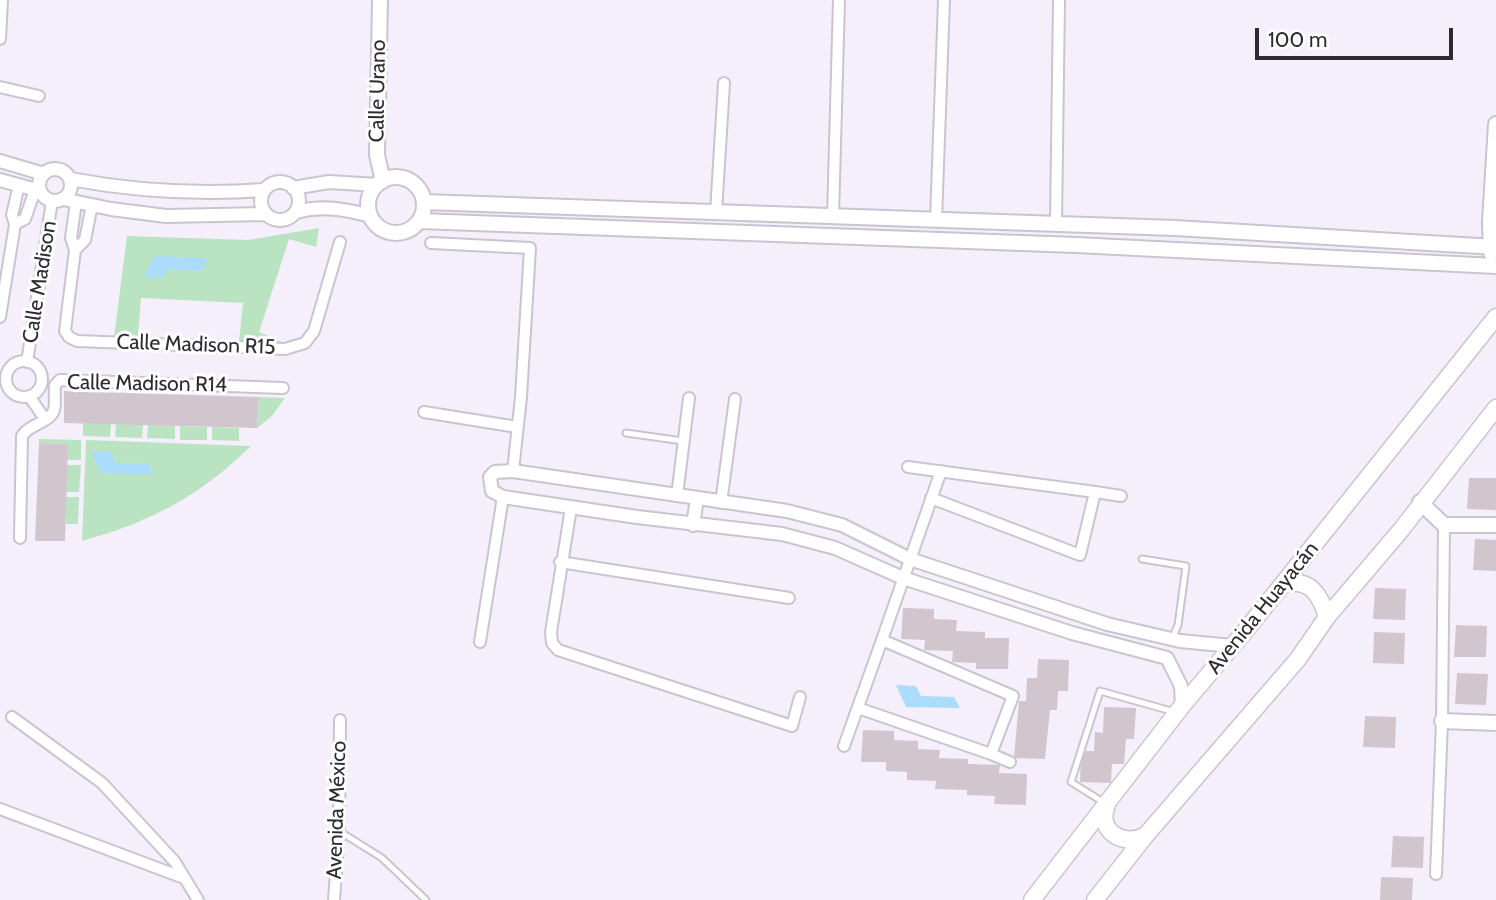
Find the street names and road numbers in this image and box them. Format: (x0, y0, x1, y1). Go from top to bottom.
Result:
street label: Calle Urano (365, 39, 391, 143)
street label: Calle Madison (18, 219, 62, 345)
street label: Calle Madison R15 (116, 330, 276, 360)
street label: Calle Madison R14 (67, 370, 227, 398)
street label: Avenida Huayacán (1202, 537, 1324, 679)
street label: Avenida México (322, 740, 352, 880)

